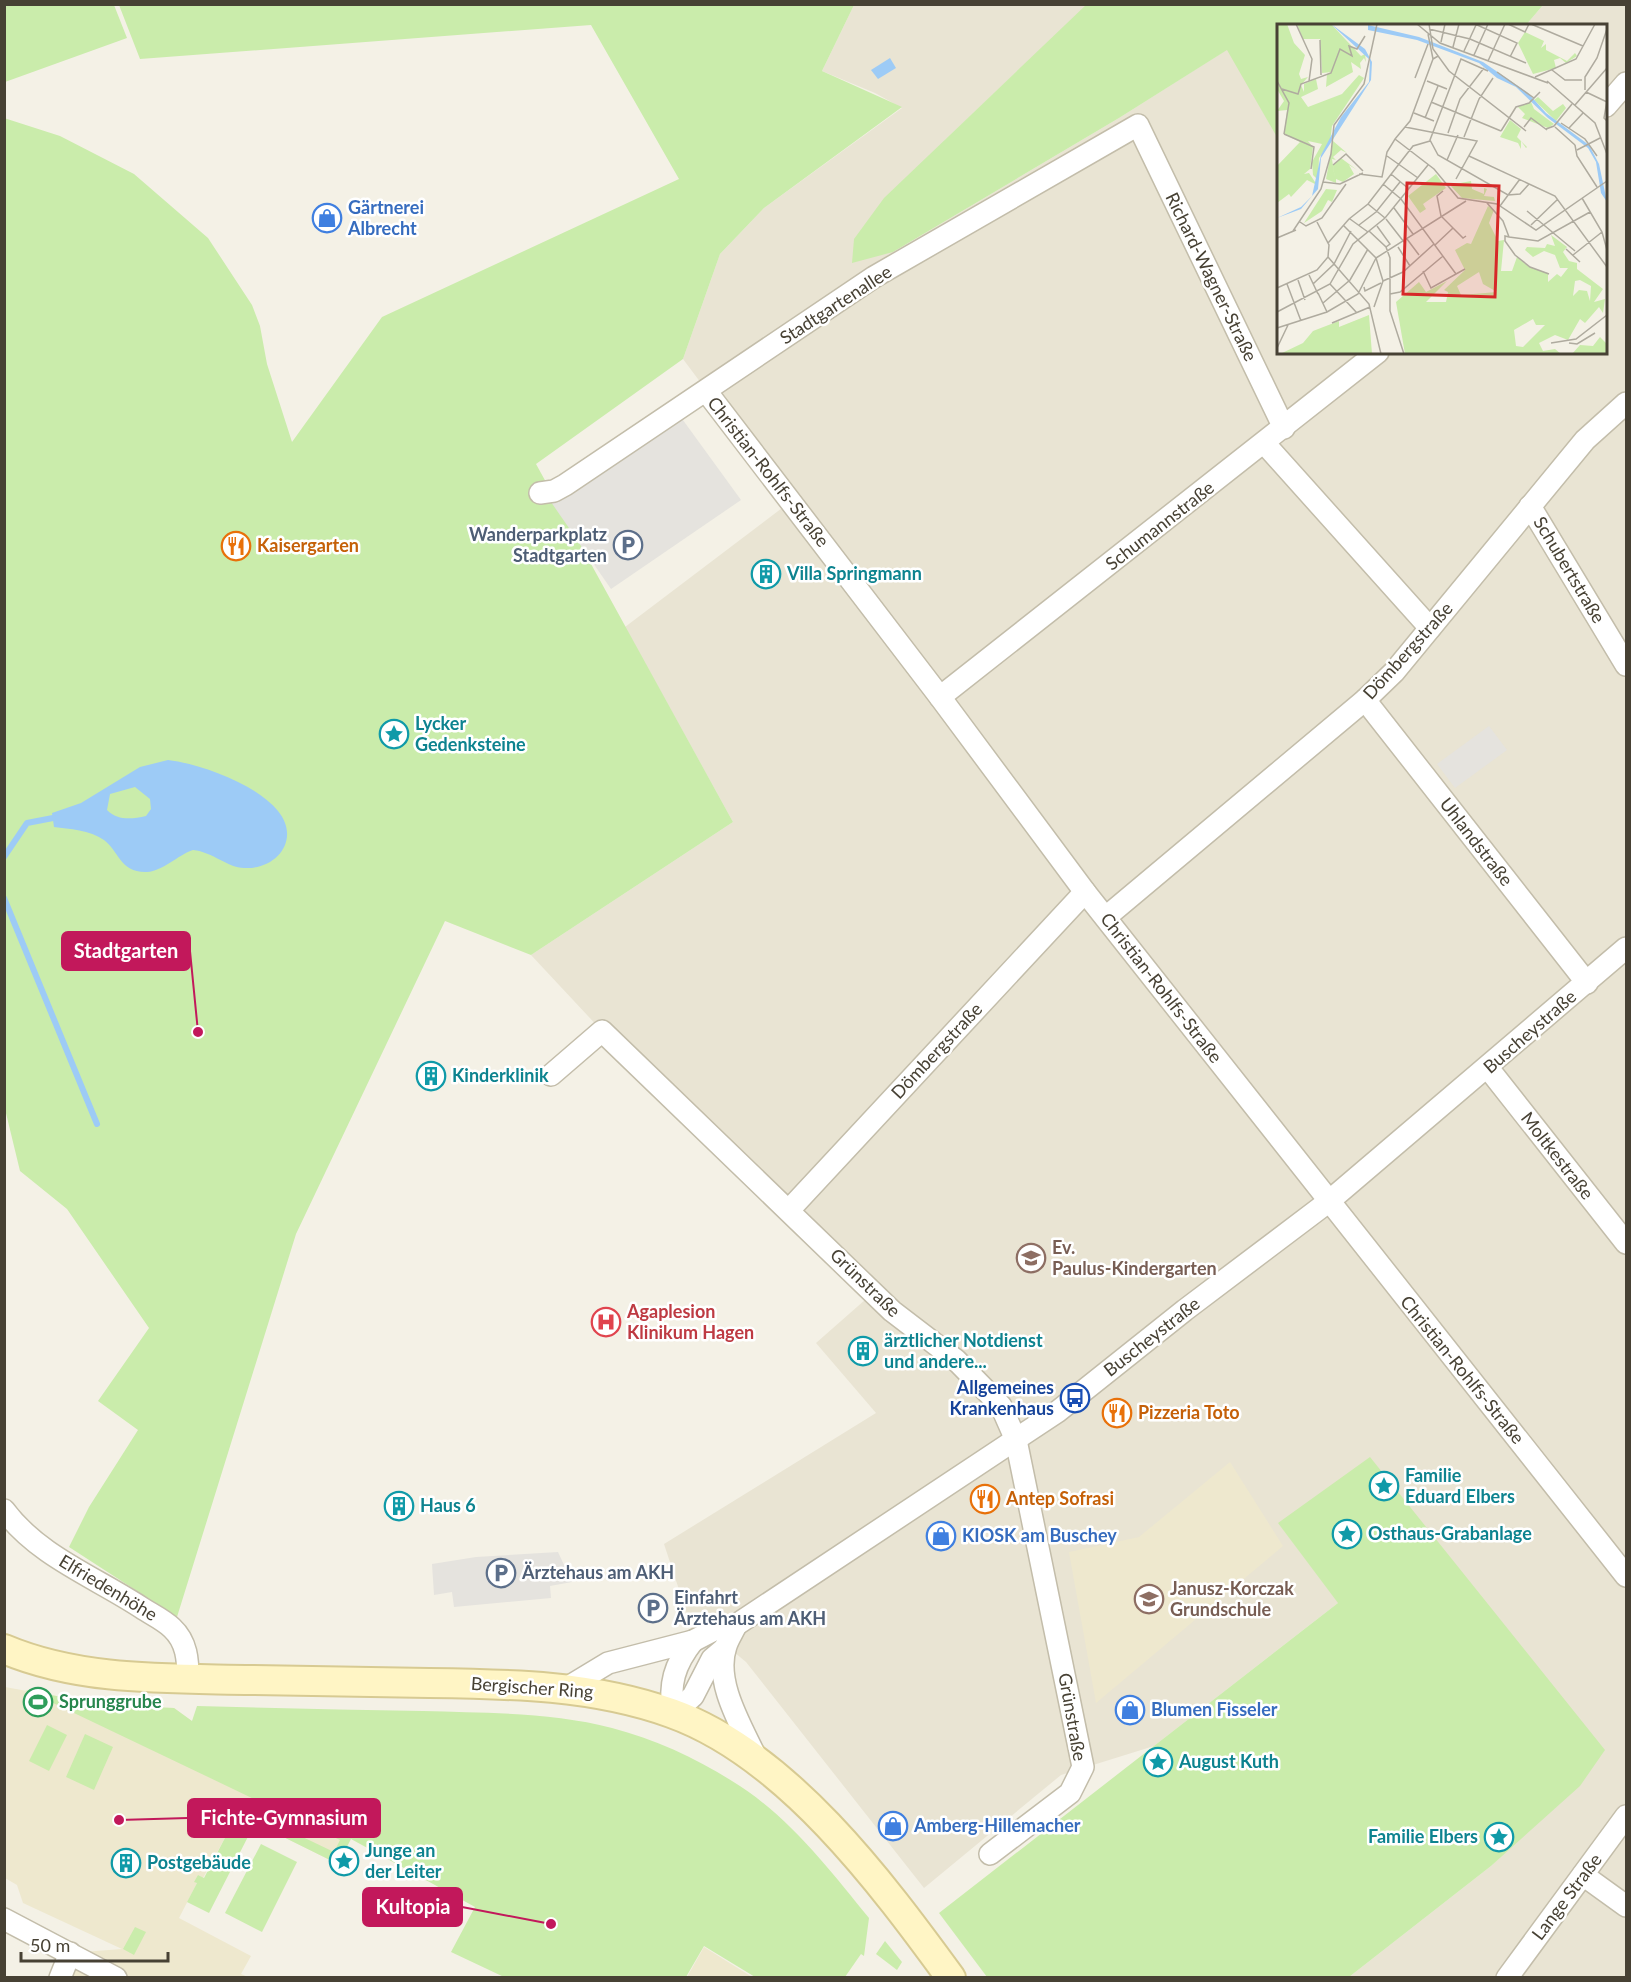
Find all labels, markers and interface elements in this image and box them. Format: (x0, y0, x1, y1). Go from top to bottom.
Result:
inset map (1277, 24, 1607, 354)
street label: Richard-Wagner-Straße (1161, 189, 1262, 365)
place label: Gärtnerei Albrecht (347, 196, 424, 239)
shop icon: Gärtnerei Albrecht (311, 202, 343, 234)
street label: Stadtgartenallee (776, 260, 895, 348)
street label: Christian-Rohlfs-Straße (703, 392, 834, 551)
street label: Schumannstraße (1101, 476, 1218, 574)
street label: Schubertstraße (1529, 512, 1610, 627)
place label: Wanderparkplatz Stadtgarten (469, 523, 607, 566)
parking icon: Wanderparkplatz Stadtgarten (612, 529, 644, 561)
restaurant icon: Kaisergarten (220, 530, 252, 562)
place label: Kaisergarten (257, 534, 359, 556)
building icon: Villa Springmann (750, 558, 782, 590)
place label: Villa Springmann (786, 562, 922, 584)
street label: Dömbergstraße (1358, 597, 1457, 704)
place label: Lycker Gedenksteine (415, 712, 526, 755)
place icon: Lycker Gedenksteine (378, 718, 410, 750)
street label: Uhlandstraße (1435, 793, 1518, 890)
street label: Christian-Rohlfs-Straße (1096, 908, 1227, 1067)
callout: Stadtgarten (62, 932, 190, 970)
text: Stadtgarten (74, 938, 178, 962)
street label: Buscheystraße (1478, 985, 1580, 1078)
street label: Dömbergstraße (886, 998, 986, 1103)
building icon: Kinderklinik (415, 1060, 447, 1092)
place label: Kinderklinik (452, 1064, 549, 1086)
street label: Moltkestraße (1517, 1107, 1599, 1204)
place label: Ev. Paulus-Kindergarten (1052, 1236, 1217, 1279)
school or university icon: Ev. Paulus-Kindergarten (1015, 1242, 1047, 1274)
street label: Grünstraße (826, 1243, 905, 1321)
street label: Christian-Rohlfs-Straße (1396, 1291, 1529, 1448)
street label: Buscheystraße (1099, 1292, 1204, 1381)
place label: Agaplesion Klinikum Hagen (626, 1300, 754, 1343)
hospital icon: Agaplesion Klinikum Hagen (590, 1306, 622, 1338)
place label: ärztlicher Notdienst und andere... (884, 1329, 1043, 1372)
building icon: ärztlicher Notdienst und andere... (847, 1335, 879, 1367)
place label: Allgemeines Krankenhaus (950, 1376, 1054, 1419)
bus stop icon: Allgemeines Krankenhaus (1059, 1382, 1091, 1414)
restaurant icon: Pizzeria Toto (1101, 1397, 1133, 1429)
place label: Pizzeria Toto (1138, 1401, 1240, 1423)
place label: Familie Eduard Elbers (1405, 1464, 1515, 1507)
place icon: Familie Eduard Elbers (1368, 1470, 1400, 1502)
restaurant icon: Antep Sofrasi (969, 1483, 1001, 1515)
place label: Antep Sofrasi (1005, 1487, 1114, 1509)
building icon: Haus 6 (383, 1490, 415, 1522)
place label: Haus 6 (420, 1494, 476, 1516)
place icon: Osthaus-Grabanlage (1331, 1518, 1363, 1550)
shop icon: KIOSK am Buschey (925, 1520, 957, 1552)
place label: Osthaus-Grabanlage (1368, 1522, 1532, 1544)
place label: KIOSK am Buschey (962, 1524, 1117, 1546)
street label: Elfriedenhöhe (55, 1549, 162, 1625)
parking icon: Ärztehaus am AKH (485, 1557, 517, 1589)
place label: Ärztehaus am AKH (521, 1561, 674, 1583)
place label: Janusz-Korczak Grundschule (1170, 1577, 1294, 1620)
school or university icon: Janusz-Korczak Grundschule (1133, 1583, 1165, 1615)
place label: Einfahrt Ärztehaus am AKH (673, 1586, 826, 1629)
parking icon: Einfahrt Ärztehaus am AKH (637, 1592, 669, 1624)
street label: Grünstraße (1054, 1671, 1092, 1763)
street label: Bergischer Ring (470, 1672, 594, 1702)
sports icon: Sprunggrube (22, 1686, 54, 1718)
place label: Sprunggrube (59, 1690, 162, 1712)
shop icon: Blumen Fisseler (1114, 1694, 1146, 1726)
place label: Blumen Fisseler (1151, 1698, 1278, 1720)
place icon: August Kuth (1142, 1746, 1174, 1778)
place label: August Kuth (1178, 1750, 1279, 1772)
callout: Fichte-Gymnasium (188, 1799, 380, 1837)
text: Fichte-Gymnasium (200, 1805, 368, 1829)
shop icon: Amberg-Hillemacher (877, 1810, 909, 1842)
place label: Amberg-Hillemacher (913, 1814, 1081, 1836)
place icon: Familie Elbers (1483, 1821, 1515, 1853)
place label: Familie Elbers (1368, 1825, 1478, 1847)
place label: Junge an der Leiter (365, 1839, 442, 1882)
place icon: Junge an der Leiter (328, 1845, 360, 1877)
building icon: Postgebäude (110, 1847, 142, 1879)
street label: Lange Straße (1527, 1849, 1606, 1944)
place label: Postgebäude (147, 1851, 251, 1873)
callout: Kultopia (363, 1888, 462, 1926)
text: Kultopia (376, 1894, 450, 1918)
scale bar (21, 1925, 168, 1963)
text: 50 m (30, 1934, 70, 1956)

